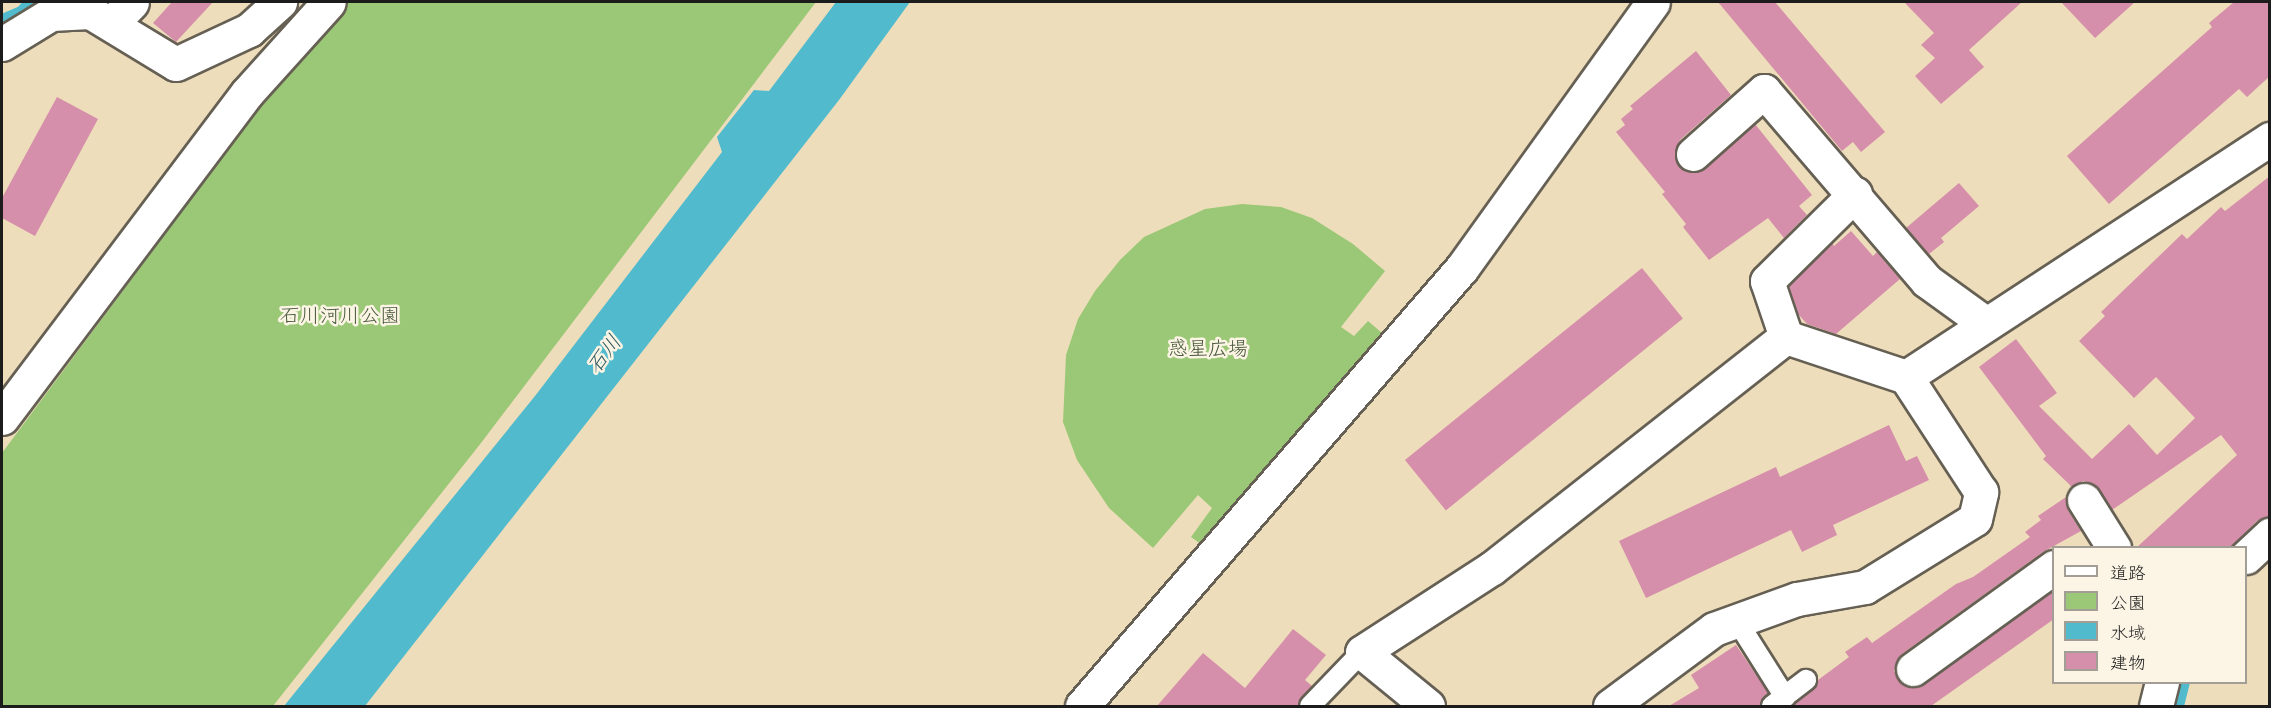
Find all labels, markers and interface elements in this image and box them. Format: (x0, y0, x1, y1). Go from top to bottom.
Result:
park label: 石川河川公園 (280, 303, 400, 327)
water label: 石川 (581, 330, 627, 378)
park label: 惑星広場 (1168, 336, 1248, 360)
legend (2052, 546, 2247, 684)
text: 道路 (2110, 563, 2146, 584)
text: 公園 (2110, 593, 2146, 614)
text: 水域 (2110, 623, 2146, 644)
text: 建物 (2110, 653, 2146, 674)

